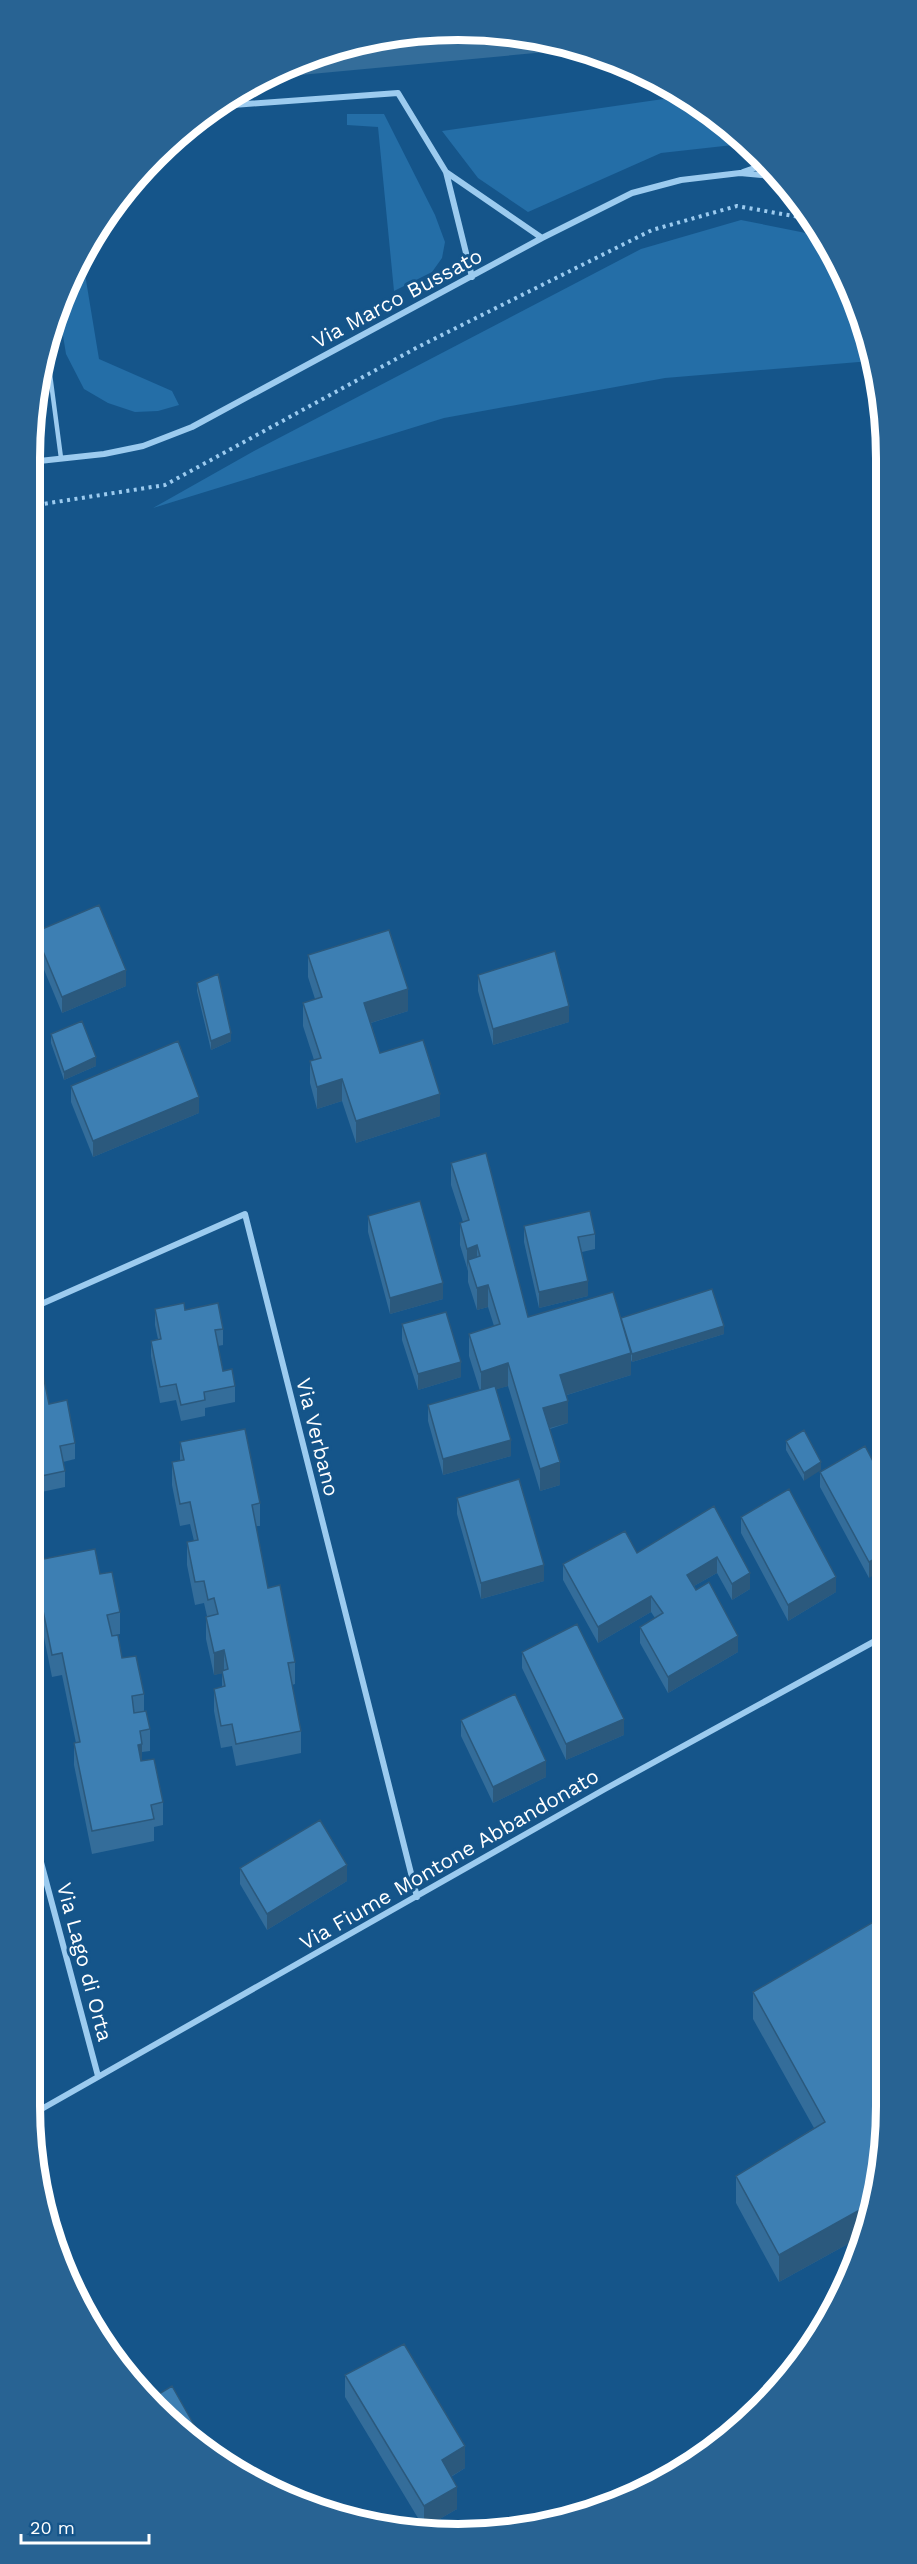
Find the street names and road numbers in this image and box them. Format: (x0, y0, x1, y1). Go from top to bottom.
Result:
street label: Via Marco Bussato (308, 243, 486, 353)
street label: Via Verbano (291, 1375, 345, 1499)
street label: Via Fiume Montone Abbandonato (295, 1763, 603, 1955)
street label: Via Lago di Orta (52, 1880, 118, 2044)

